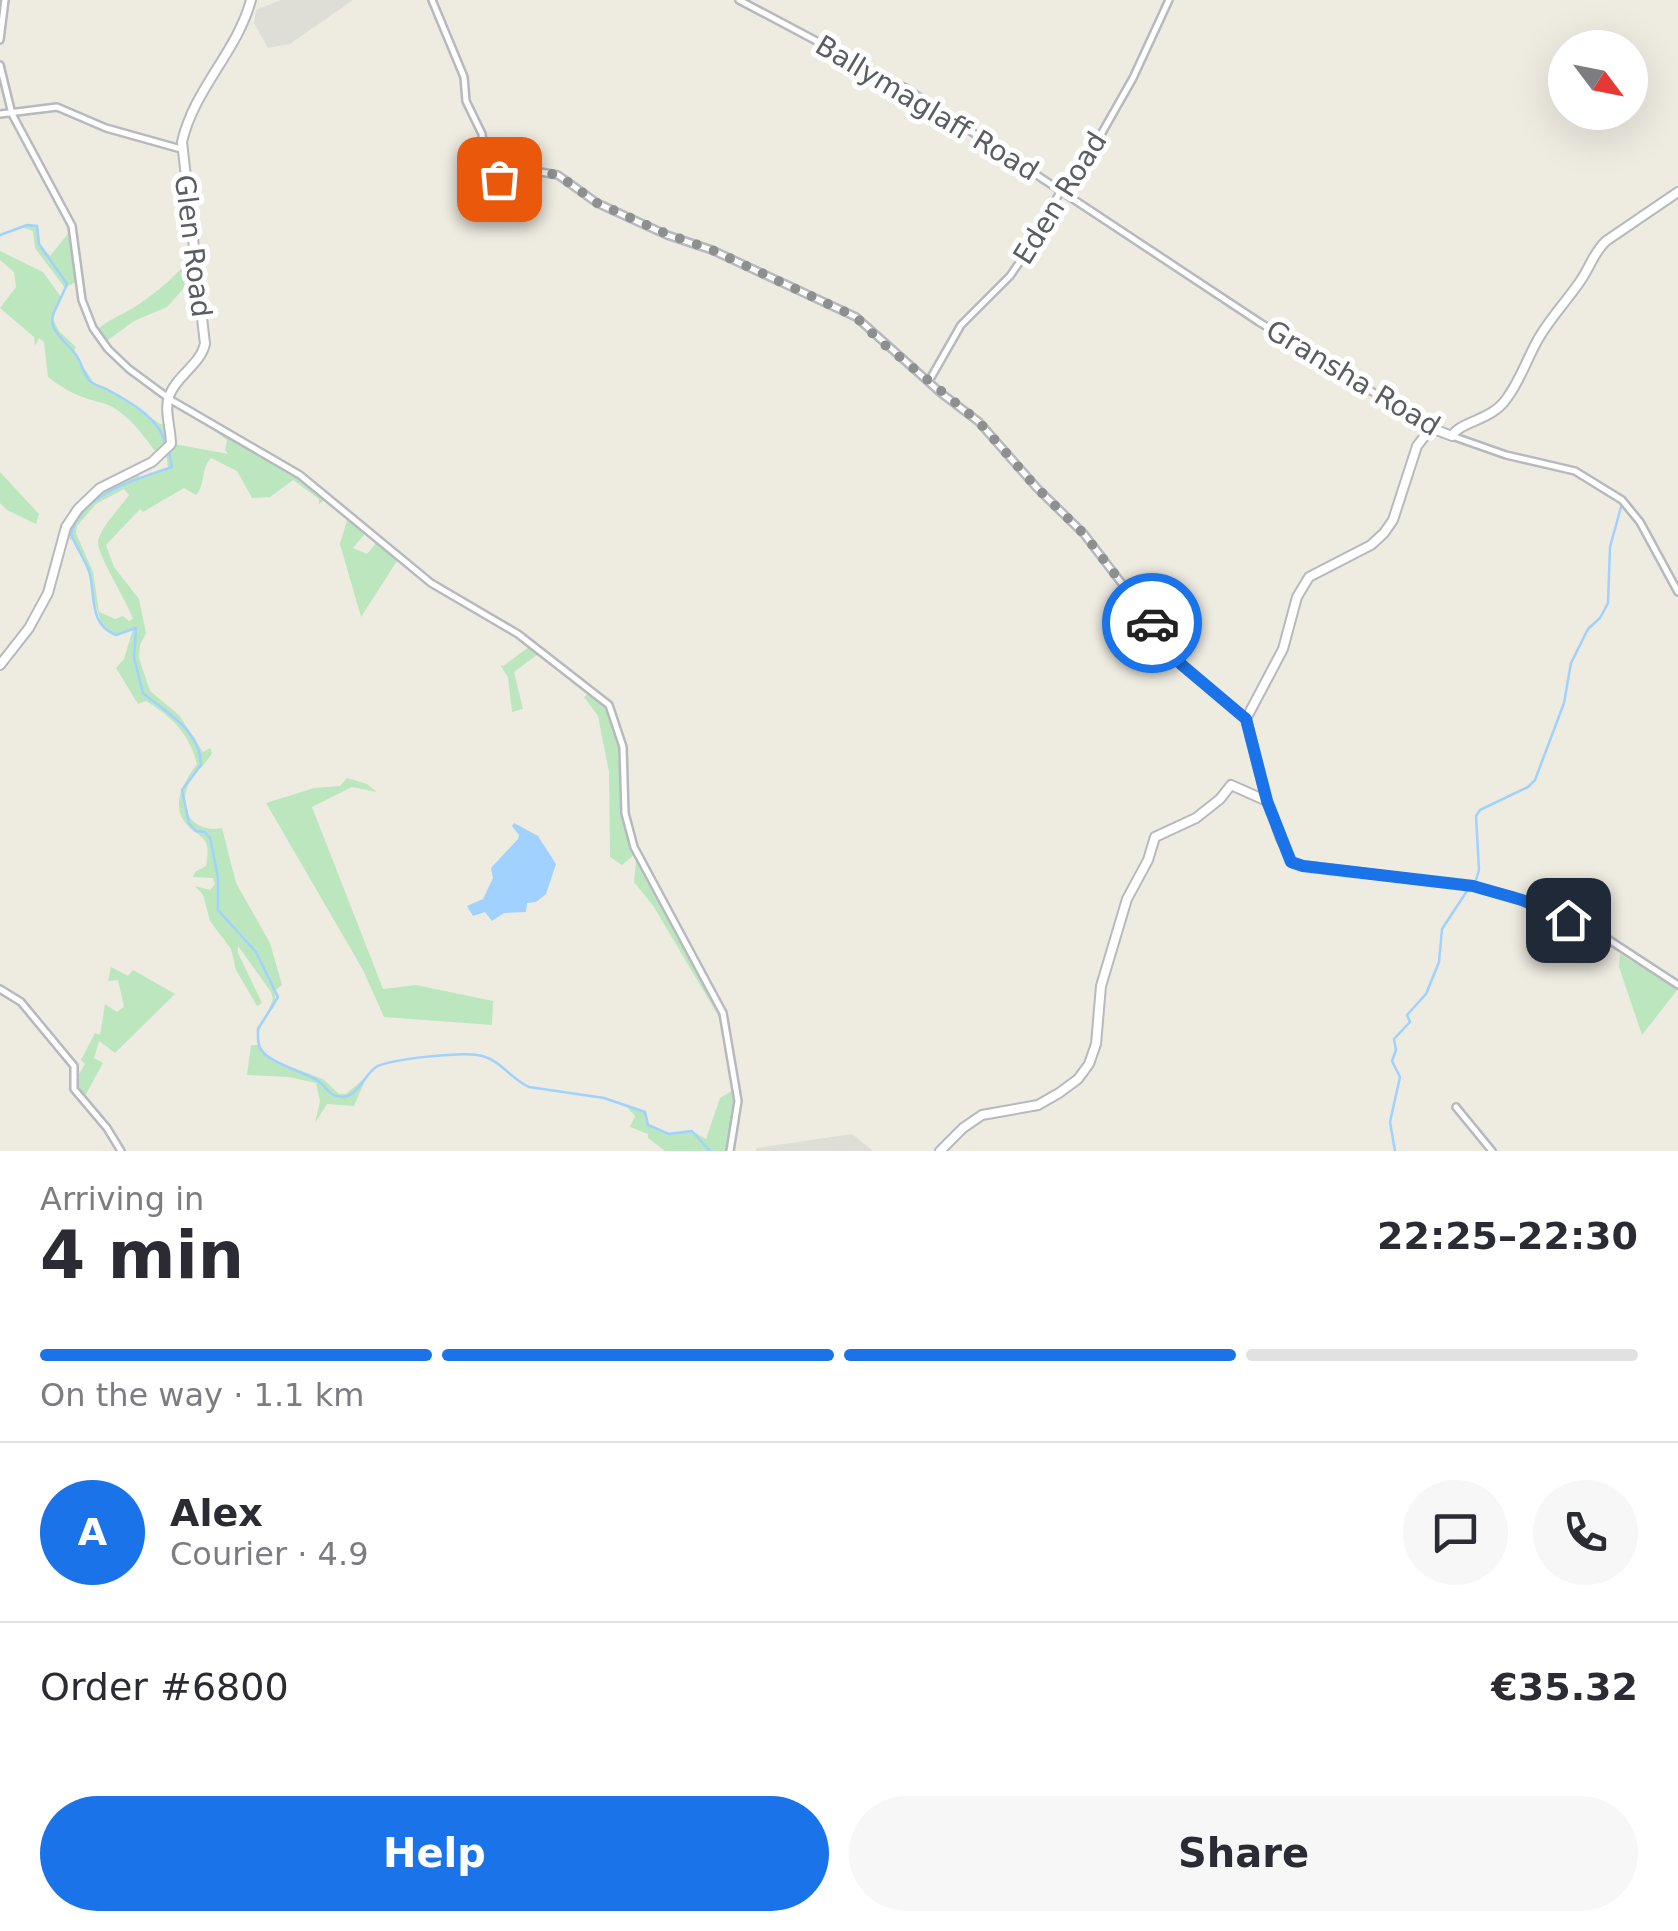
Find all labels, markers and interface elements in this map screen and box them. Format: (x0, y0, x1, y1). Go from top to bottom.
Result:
street label: Ballymaglaff Road (810, 28, 1044, 188)
north arrow (1548, 30, 1648, 130)
map controls (1548, 30, 1648, 130)
street label: Eden Road (1006, 126, 1114, 270)
pin (457, 137, 542, 222)
icon: bag (472, 152, 527, 207)
street label: Glen Road (168, 173, 218, 319)
street label: Gransha Road (1260, 313, 1446, 443)
courier (1102, 573, 1202, 673)
icon: car (1125, 596, 1180, 651)
pin (1526, 878, 1611, 963)
icon: home (1541, 893, 1596, 948)
text: Arriving in (40, 1180, 204, 1218)
text: 22:25–22:30 (1377, 1214, 1638, 1258)
text: 4 min (40, 1218, 244, 1293)
text: On the way · 1.1 km (40, 1376, 364, 1414)
button: chat (1403, 1480, 1508, 1585)
button: phone (1533, 1480, 1638, 1585)
text: Alex (170, 1491, 263, 1535)
text: A (78, 1510, 107, 1554)
text: Courier · 4.9 (170, 1535, 369, 1573)
text: Order #6800 (40, 1665, 289, 1709)
text: €35.32 (1491, 1665, 1638, 1709)
button: Help (40, 1796, 829, 1911)
button: Share (849, 1796, 1638, 1911)

